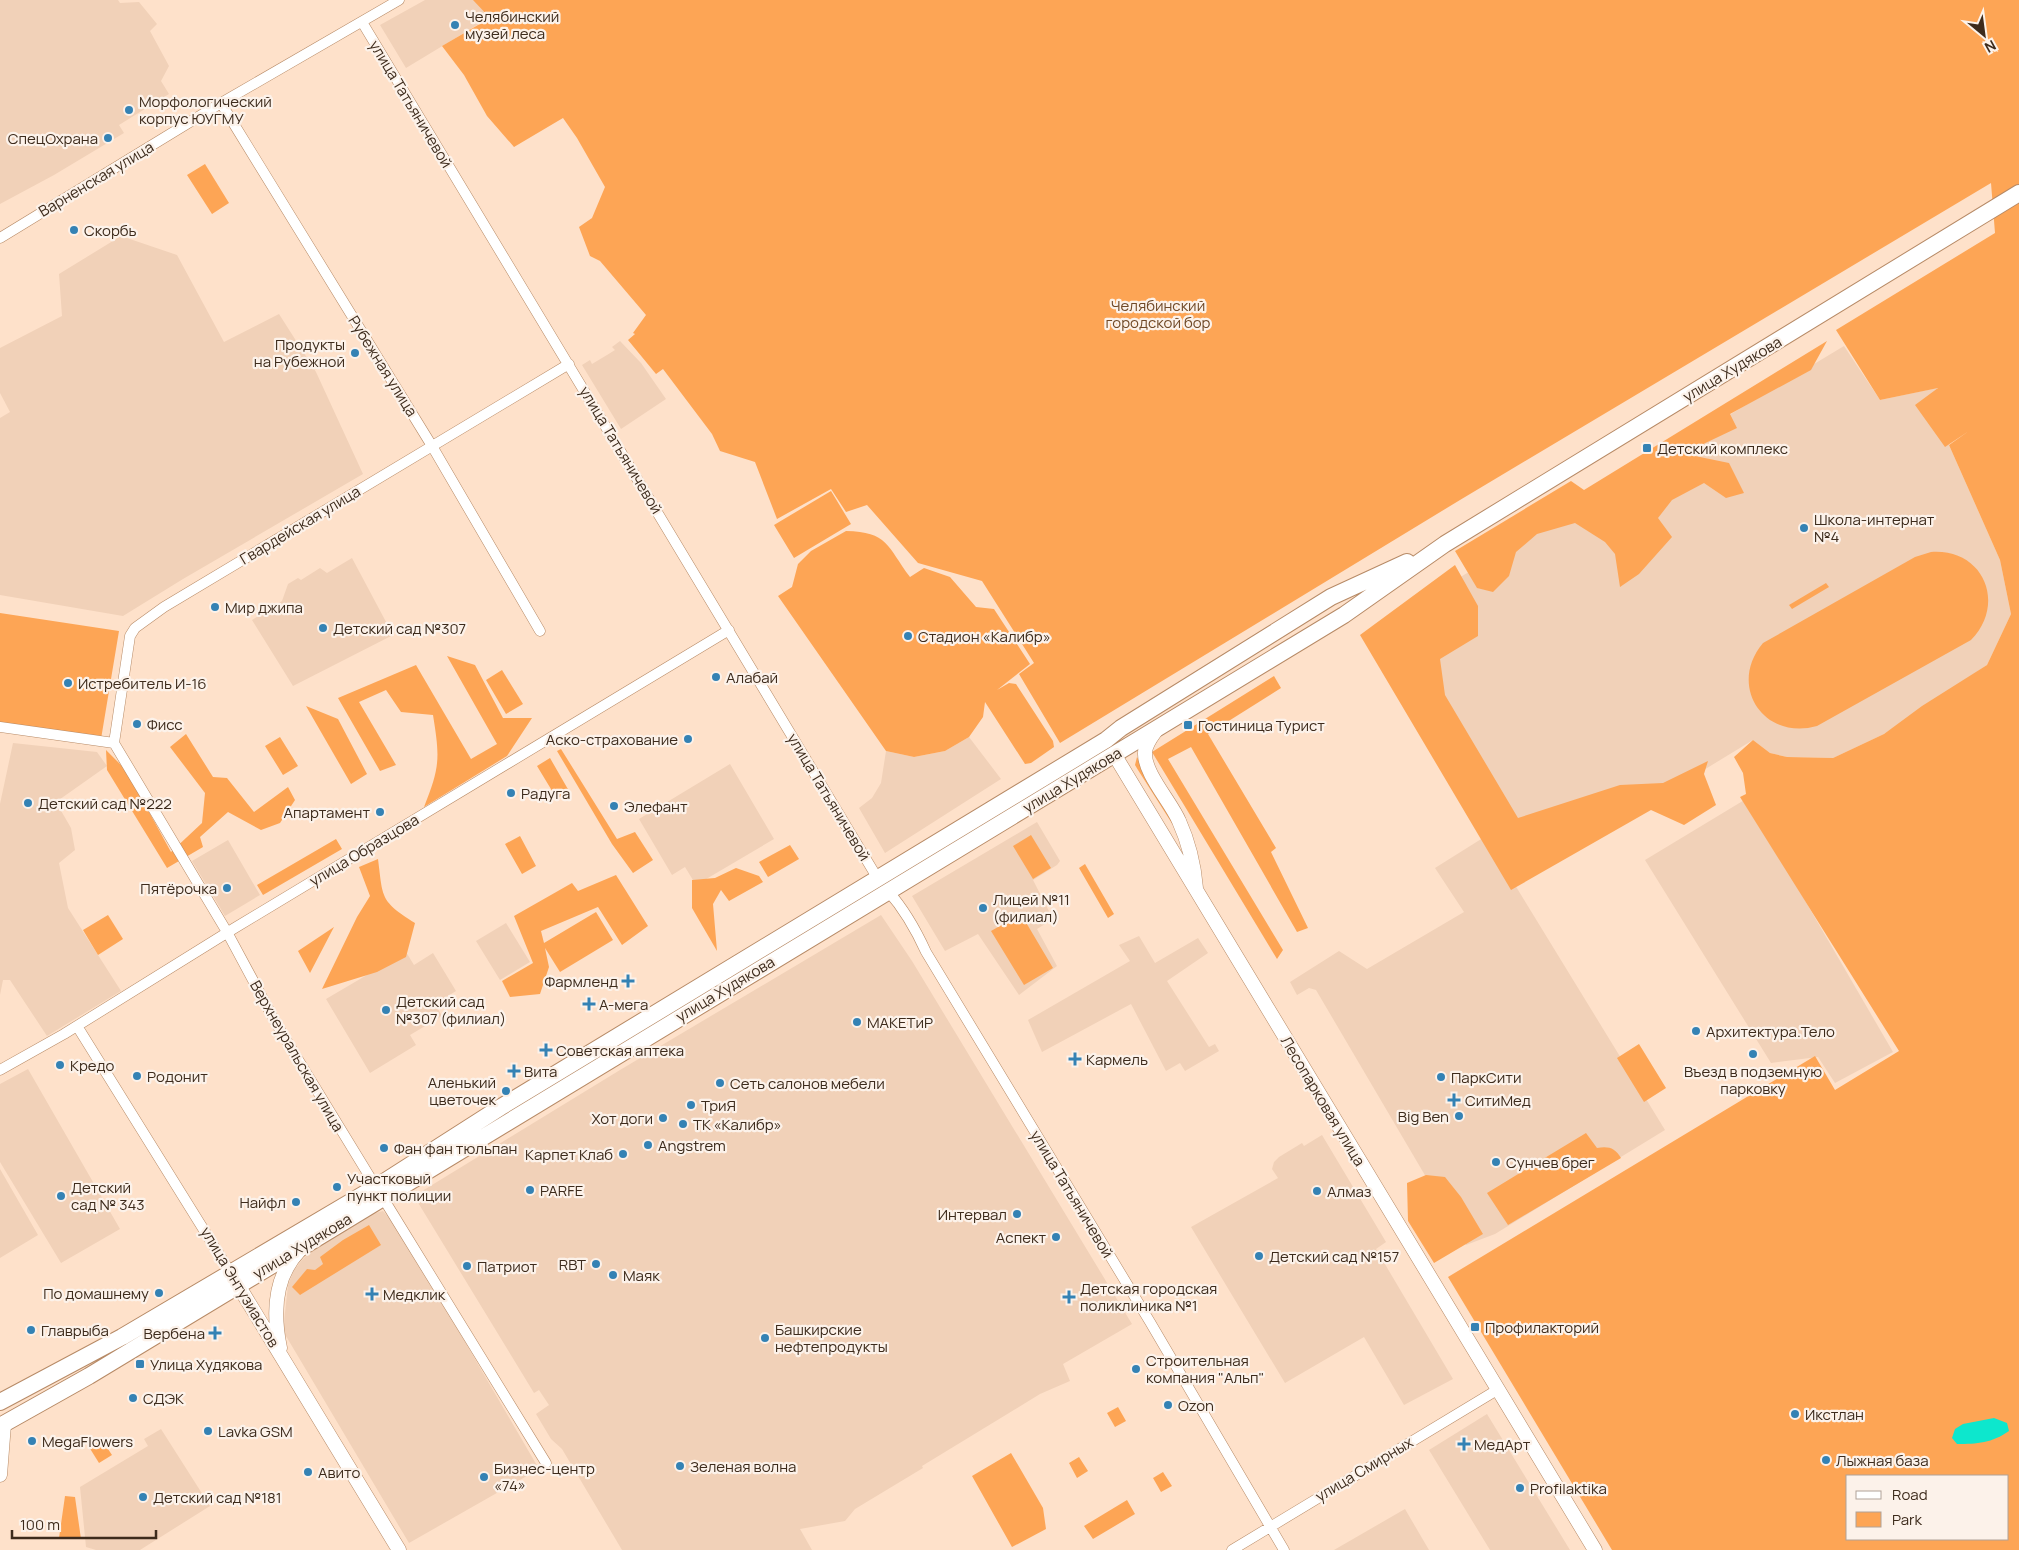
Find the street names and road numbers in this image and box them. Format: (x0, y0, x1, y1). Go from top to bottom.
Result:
street label: улица Татьяничевой (365, 36, 457, 172)
street label: Варненская улица (35, 136, 157, 222)
street label: Рубежная улица (343, 311, 423, 421)
street label: улица Худякова (1679, 331, 1785, 407)
street label: улица Татьяничевой (575, 382, 667, 518)
street label: Гвардейская улица (236, 481, 364, 569)
street label: улица Татьяничевой (783, 729, 875, 865)
street label: улица Худякова (1019, 742, 1125, 818)
street label: улица Образцова (305, 809, 423, 891)
street label: улица Худякова (672, 951, 778, 1027)
street label: Верхнеуральская улица (245, 977, 349, 1135)
street label: Лесопарковая улица (1276, 1032, 1370, 1170)
street label: улица Татьяничевой (1026, 1126, 1118, 1262)
street label: улица Худякова (249, 1208, 355, 1284)
street label: улица Энтузиастов (196, 1223, 284, 1351)
street label: улица Смирных (1311, 1431, 1417, 1507)

